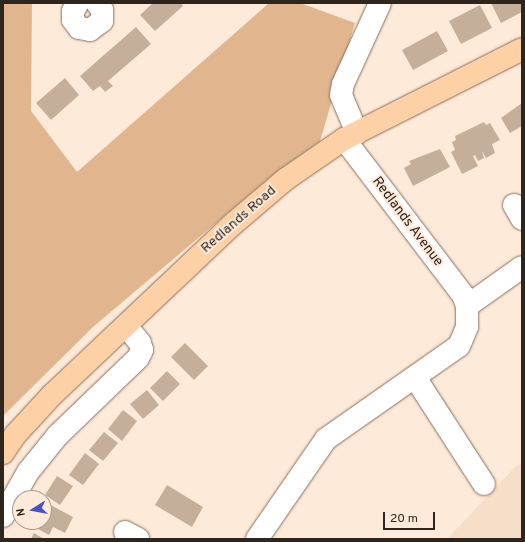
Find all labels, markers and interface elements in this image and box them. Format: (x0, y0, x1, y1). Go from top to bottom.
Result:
street label: Redlands Avenue (368, 174, 446, 270)
street label: Redlands Road (198, 183, 280, 257)
north arrow (12, 490, 52, 530)
scale bar (385, 504, 437, 530)
text: N (14, 507, 29, 517)
text: 20 m (390, 511, 418, 527)

